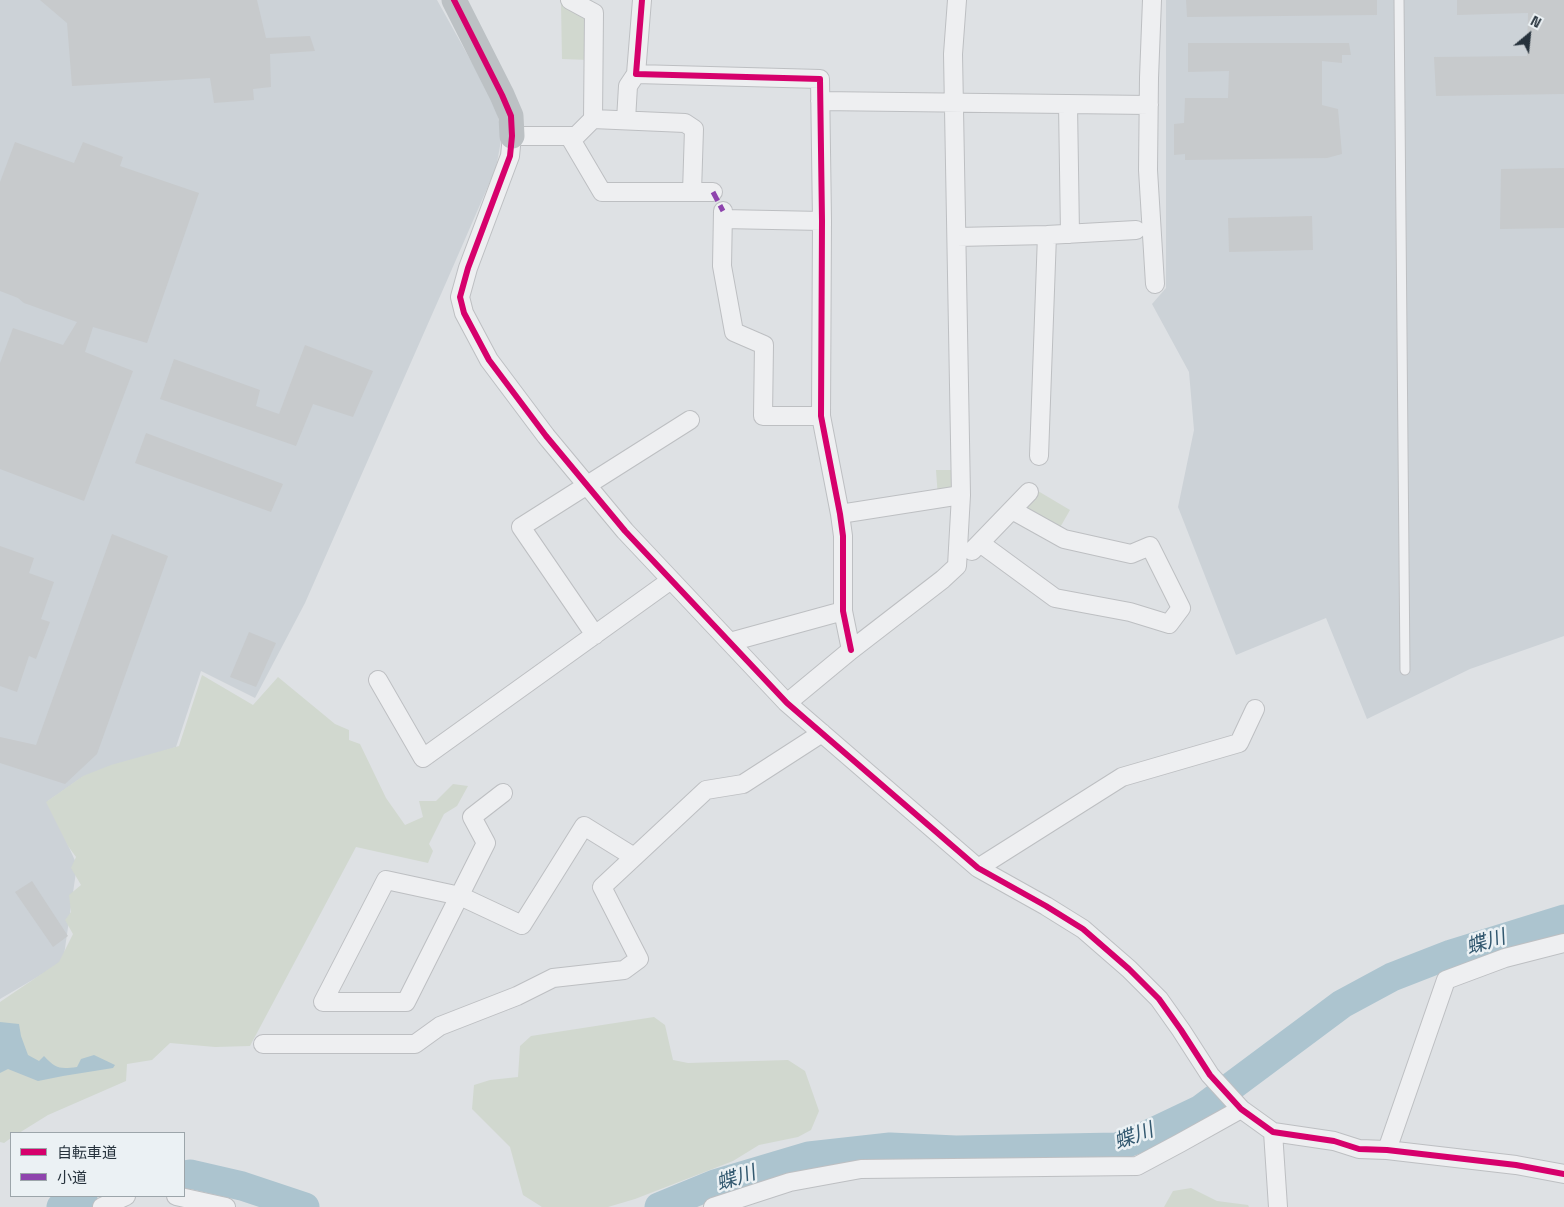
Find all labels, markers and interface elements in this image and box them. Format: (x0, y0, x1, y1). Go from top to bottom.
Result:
north arrow (1504, 10, 1554, 60)
text: N (1528, 12, 1544, 32)
water label: 蝶川 (1463, 926, 1509, 960)
water label: 蝶川 (1111, 1119, 1157, 1155)
legend (10, 1132, 185, 1197)
text: 自転車道 (57, 1143, 117, 1162)
water label: 蝶川 (713, 1161, 759, 1197)
text: 小道 (57, 1168, 87, 1187)

